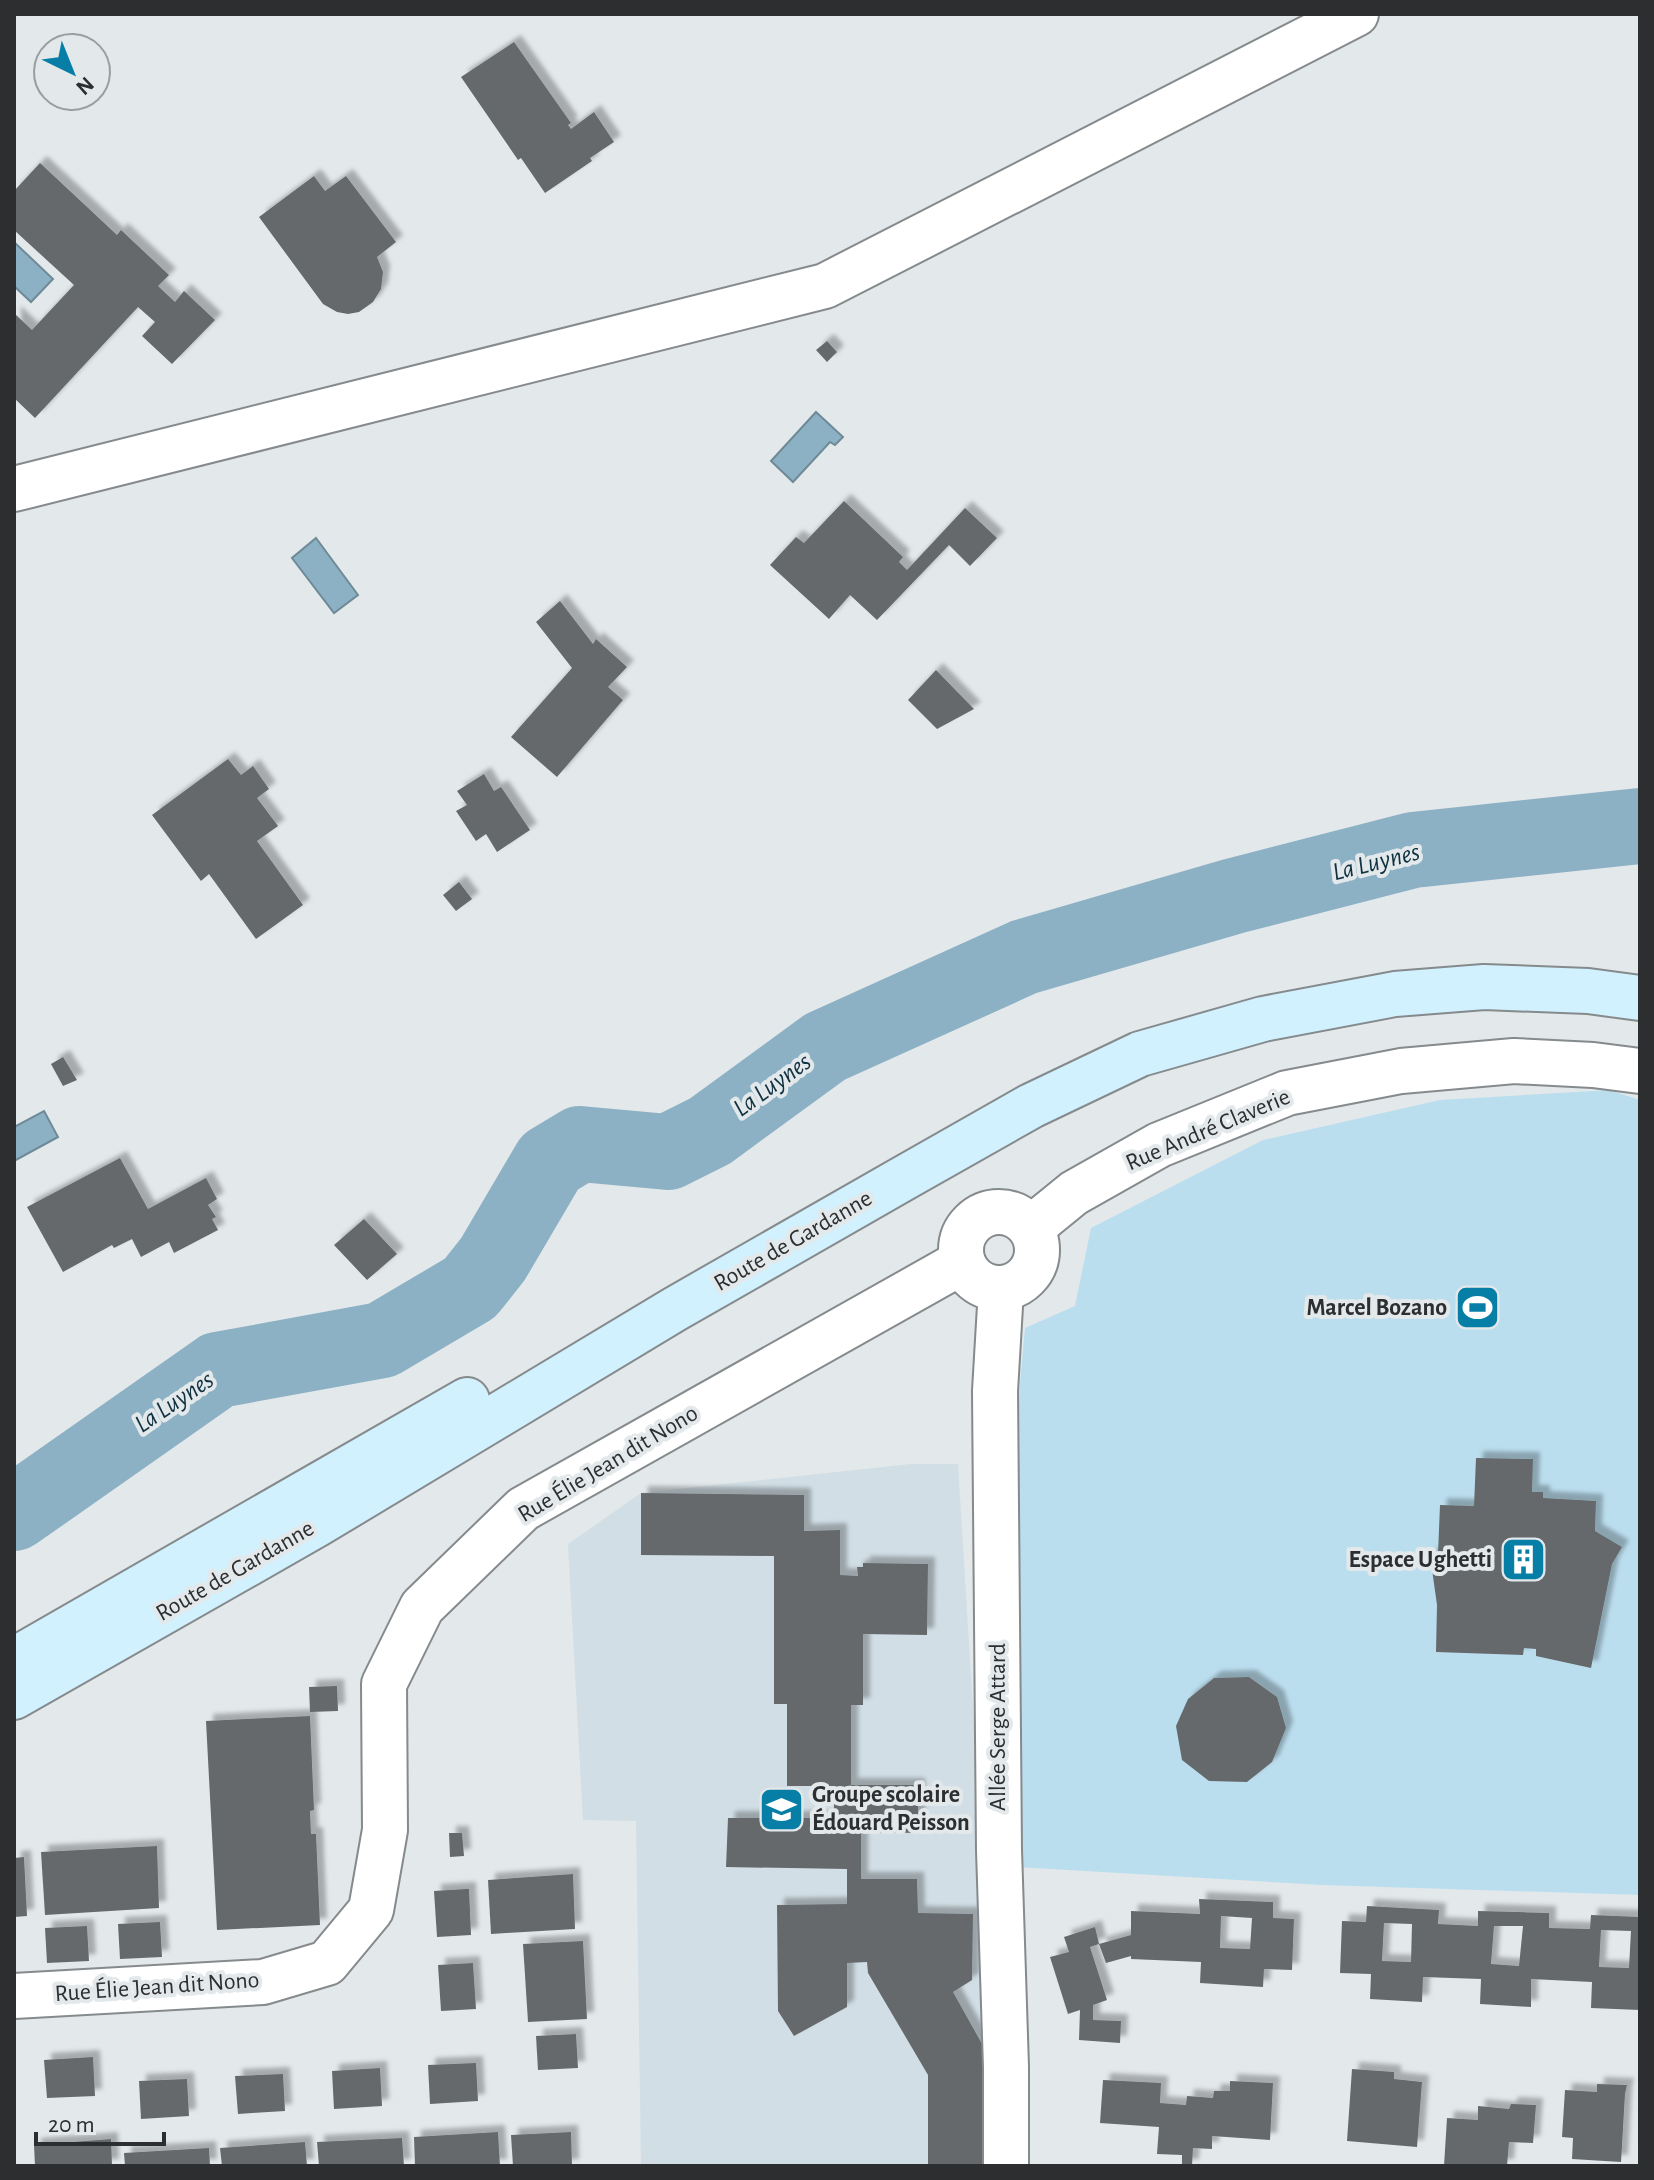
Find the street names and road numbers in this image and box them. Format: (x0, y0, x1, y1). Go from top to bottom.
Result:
street label: Rue André Claverie (1122, 1085, 1294, 1175)
street label: Route de Gardanne (710, 1186, 876, 1296)
street label: Rue Élie Jean dit Nono (513, 1399, 702, 1527)
street label: Route de Gardanne (152, 1516, 318, 1626)
street label: Allée Serge Attard (986, 1643, 1010, 1811)
street label: Rue Élie Jean dit Nono (54, 1966, 260, 2006)

